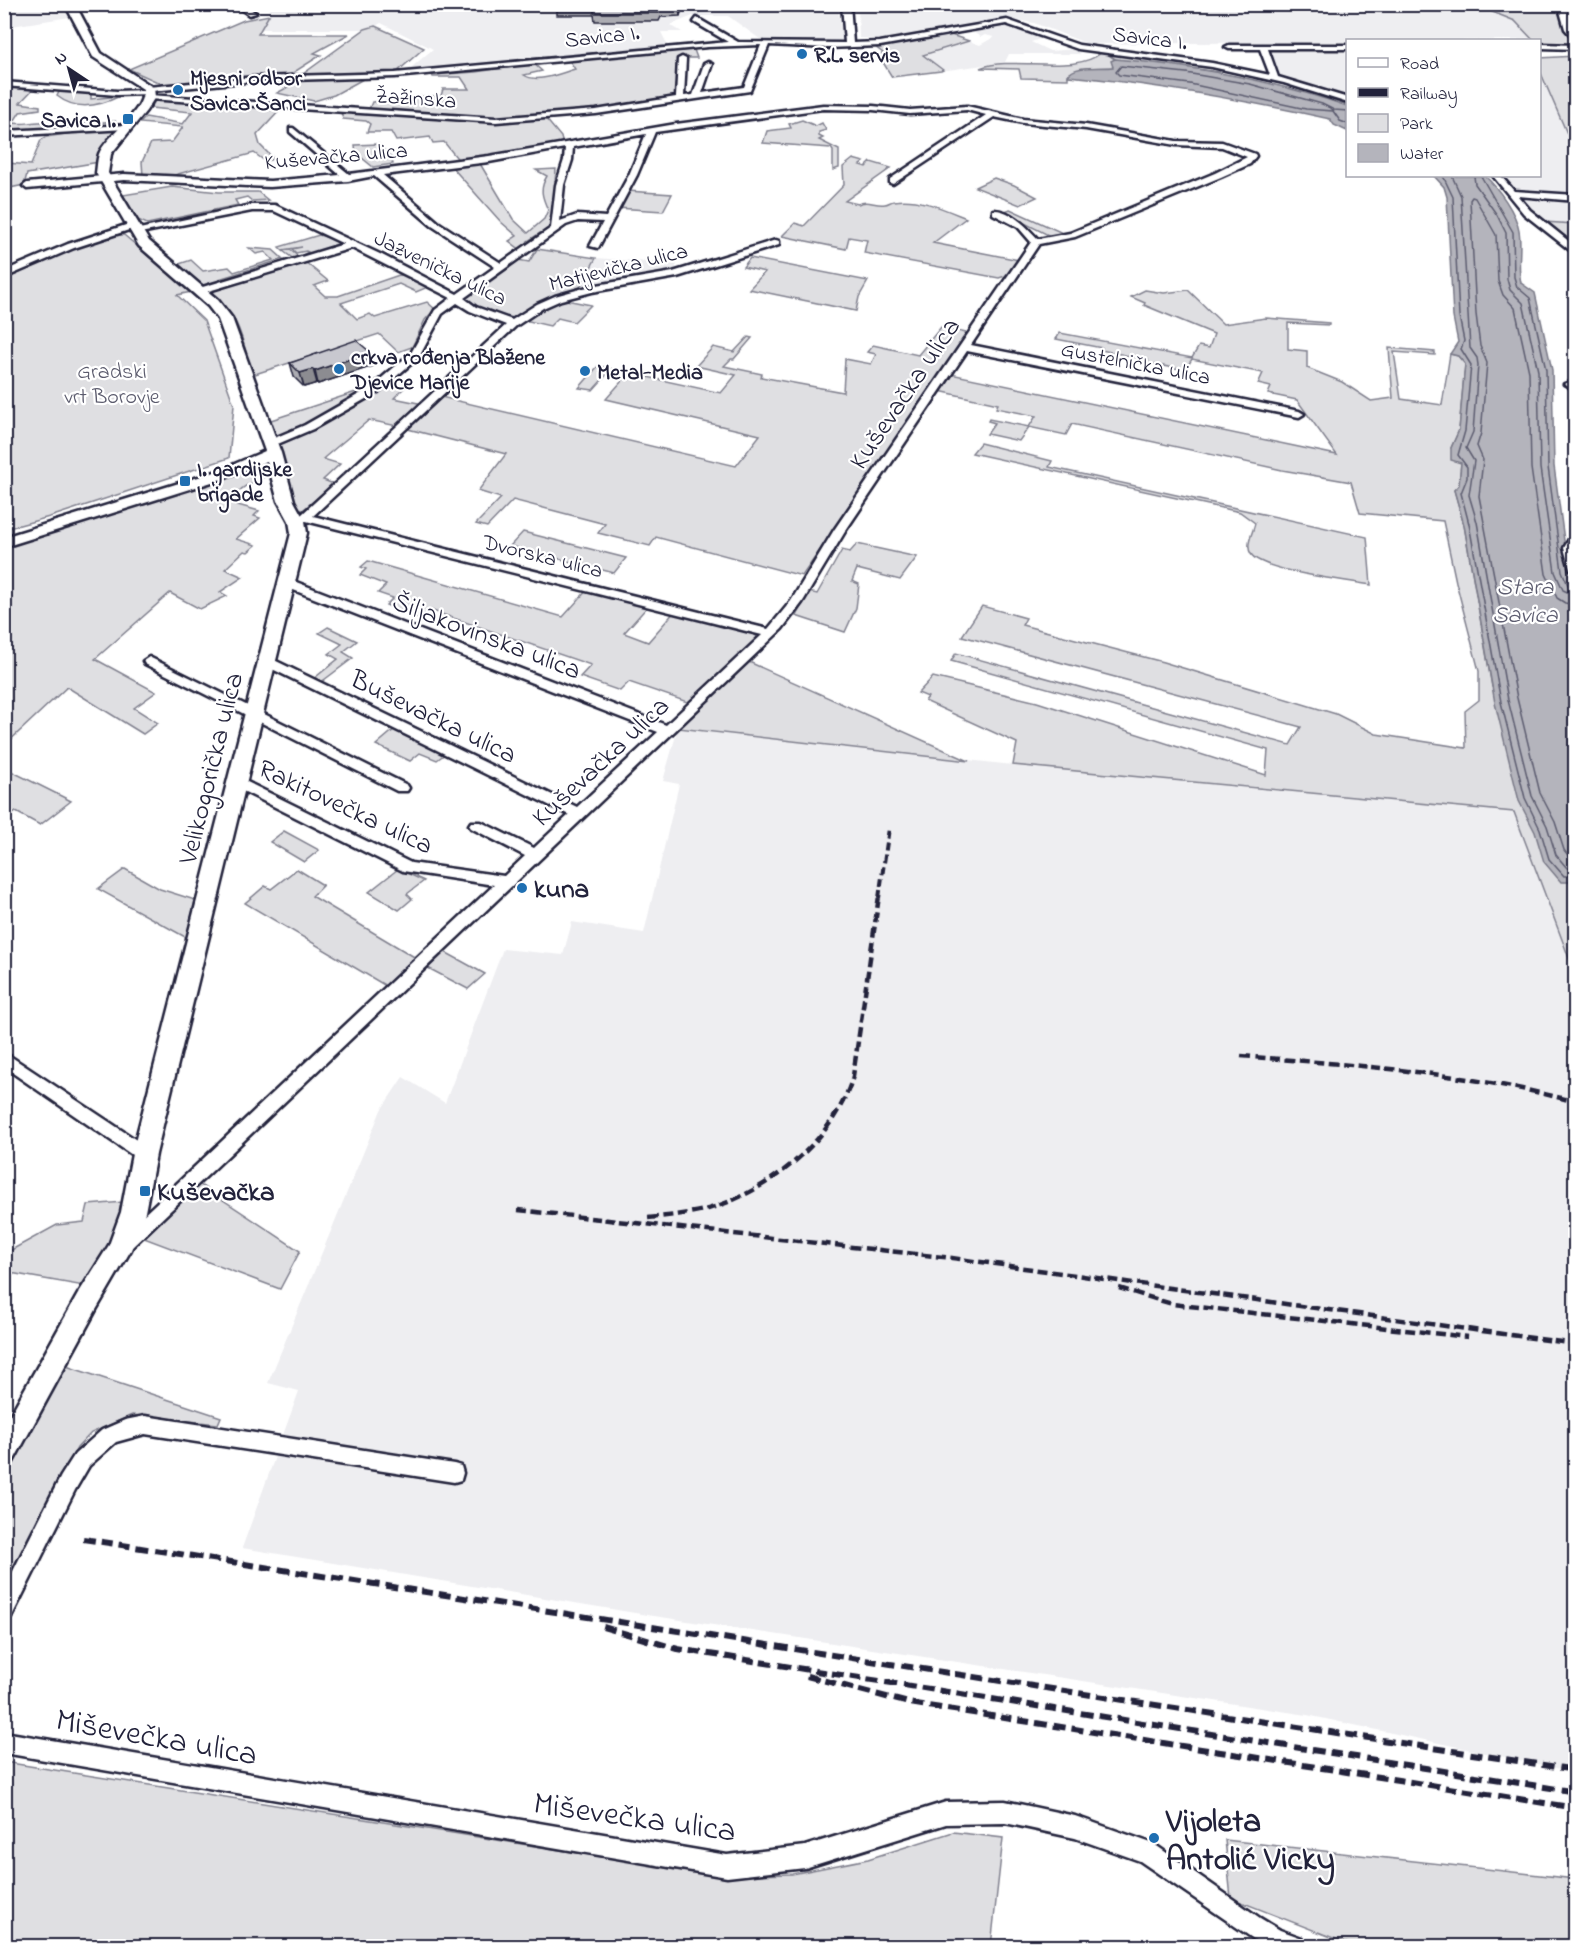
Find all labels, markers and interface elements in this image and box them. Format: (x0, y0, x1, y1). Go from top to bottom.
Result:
street label: Savica I. (563, 18, 641, 58)
street label: Savica I. (1110, 20, 1189, 60)
north arrow (39, 39, 99, 99)
legend (1346, 39, 1541, 177)
place label: R.L. servis (814, 41, 900, 73)
text: N (50, 45, 73, 71)
marker: R.L. servis (795, 47, 809, 61)
text: Road (1400, 52, 1439, 78)
place label: Mjesni odbor Savica Šanci (190, 64, 306, 121)
street label: Žažinska (374, 81, 457, 119)
text: Railway (1400, 82, 1457, 108)
marker: Mjesni odbor Savica Šanci (171, 83, 185, 97)
place label: Savica I. (41, 106, 117, 138)
marker: Savica I. (121, 112, 135, 126)
text: Park (1400, 112, 1433, 138)
street label: Kuševačka ulica (264, 136, 409, 180)
text: Water (1400, 142, 1444, 168)
street label: Jazvenička ulica (368, 224, 512, 316)
street label: Matijevička ulica (546, 236, 691, 302)
street label: Kuševačka ulica (841, 311, 971, 478)
street label: Gustelnička ulica (1058, 335, 1213, 395)
place label: crkva rođenja Blažene Djevice Marije (350, 343, 546, 400)
park label: Gradski vrt Borovje (64, 357, 160, 414)
place label: Metal-Media (597, 358, 703, 390)
marker: crkva rođenja Blažene Djevice Marije (332, 362, 346, 376)
marker: Metal-Media (578, 364, 592, 378)
place label: I. gardijske brigade (197, 455, 293, 513)
marker: I. gardijske brigade (178, 474, 192, 488)
street label: Dvorska ulica (478, 527, 606, 588)
water label: Stara Savica (1492, 571, 1559, 634)
street label: Šiljakovinska ulica (386, 583, 586, 691)
street label: Buševačka ulica (342, 661, 523, 775)
street label: Velikogorička ulica (170, 669, 255, 869)
street label: Kuševačka ulica (524, 689, 679, 837)
street label: Rakitovečka ulica (251, 751, 439, 866)
place label: kuna (534, 871, 589, 910)
marker: kuna (515, 881, 529, 895)
place label: Kuševačka (157, 1174, 275, 1213)
marker: Kuševačka (138, 1184, 152, 1198)
street label: Miševečka ulica (52, 1698, 261, 1780)
street label: Miševečka ulica (530, 1781, 739, 1857)
place label: Vijoleta Antolić Vicky (1165, 1799, 1335, 1886)
marker: Vijoleta Antolić Vicky (1147, 1831, 1161, 1845)

